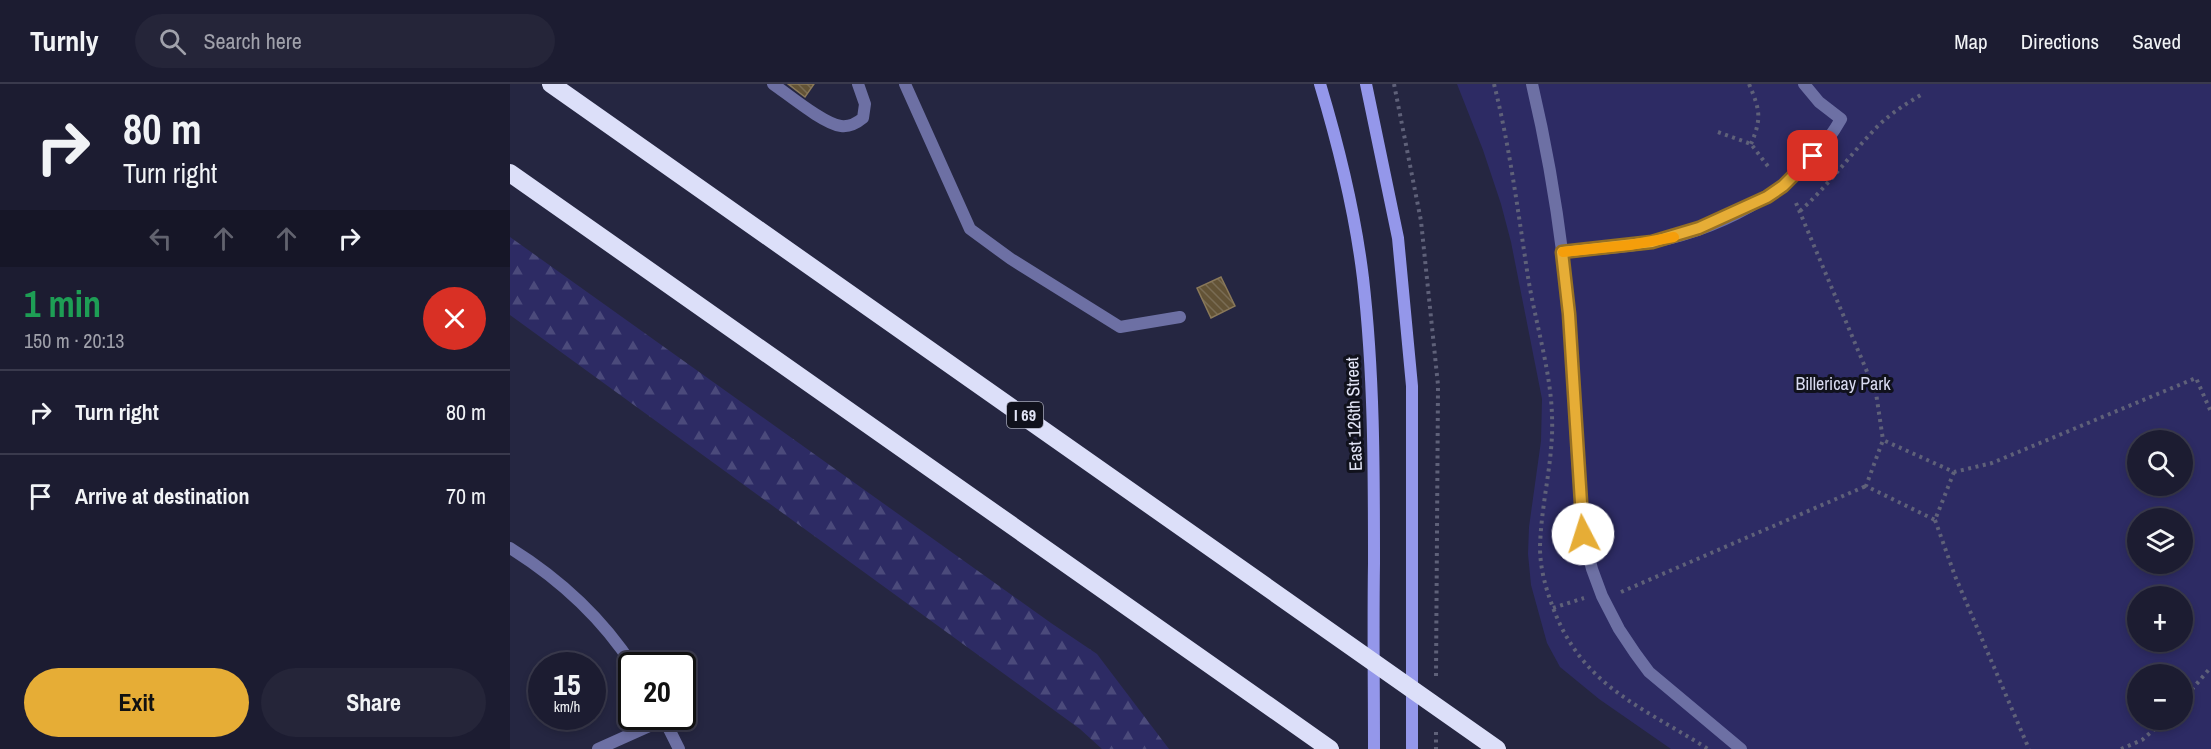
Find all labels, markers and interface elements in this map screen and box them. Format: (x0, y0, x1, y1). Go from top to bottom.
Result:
search box (135, 14, 555, 68)
text: Turnly (30, 22, 99, 60)
icon: search (156, 25, 189, 58)
text: Search here (204, 26, 302, 56)
text: Map (1954, 27, 1988, 56)
text: Directions (2021, 27, 2099, 56)
text: Saved (2132, 27, 2181, 56)
text: 80 m (123, 101, 202, 157)
icon: right (24, 108, 102, 186)
pin (1787, 130, 1838, 181)
icon: arrive (1796, 139, 1829, 172)
text: Turn right (123, 155, 217, 191)
icon: left (144, 222, 177, 255)
icon: ahead (207, 222, 240, 255)
icon: ahead (270, 222, 303, 255)
icon: right (333, 222, 366, 255)
text: 1 min (24, 280, 101, 328)
button: close (423, 287, 486, 350)
text: 150 m · 20:13 (24, 327, 124, 354)
street label: East 126th Street (1339, 357, 1368, 471)
park label: Billericay Park (1795, 371, 1891, 396)
icon: right (24, 396, 57, 429)
text: Turn right (75, 397, 159, 427)
text: 80 m (446, 397, 486, 427)
road number: I 69 (1007, 402, 1043, 428)
map controls (2127, 430, 2193, 730)
button: search (2127, 430, 2193, 496)
icon: arrive (24, 480, 57, 513)
text: Arrive at destination (75, 481, 249, 511)
text: 70 m (446, 481, 486, 511)
position arrow (1551, 502, 1615, 566)
button: layers (2127, 508, 2193, 574)
button: + (2127, 586, 2193, 652)
speed limit sign: 20 (618, 652, 696, 730)
text: 15 (553, 664, 581, 704)
button: − (2127, 664, 2193, 730)
button: Exit (24, 668, 249, 737)
button: Share (261, 668, 486, 737)
text: km/h (554, 696, 580, 717)

